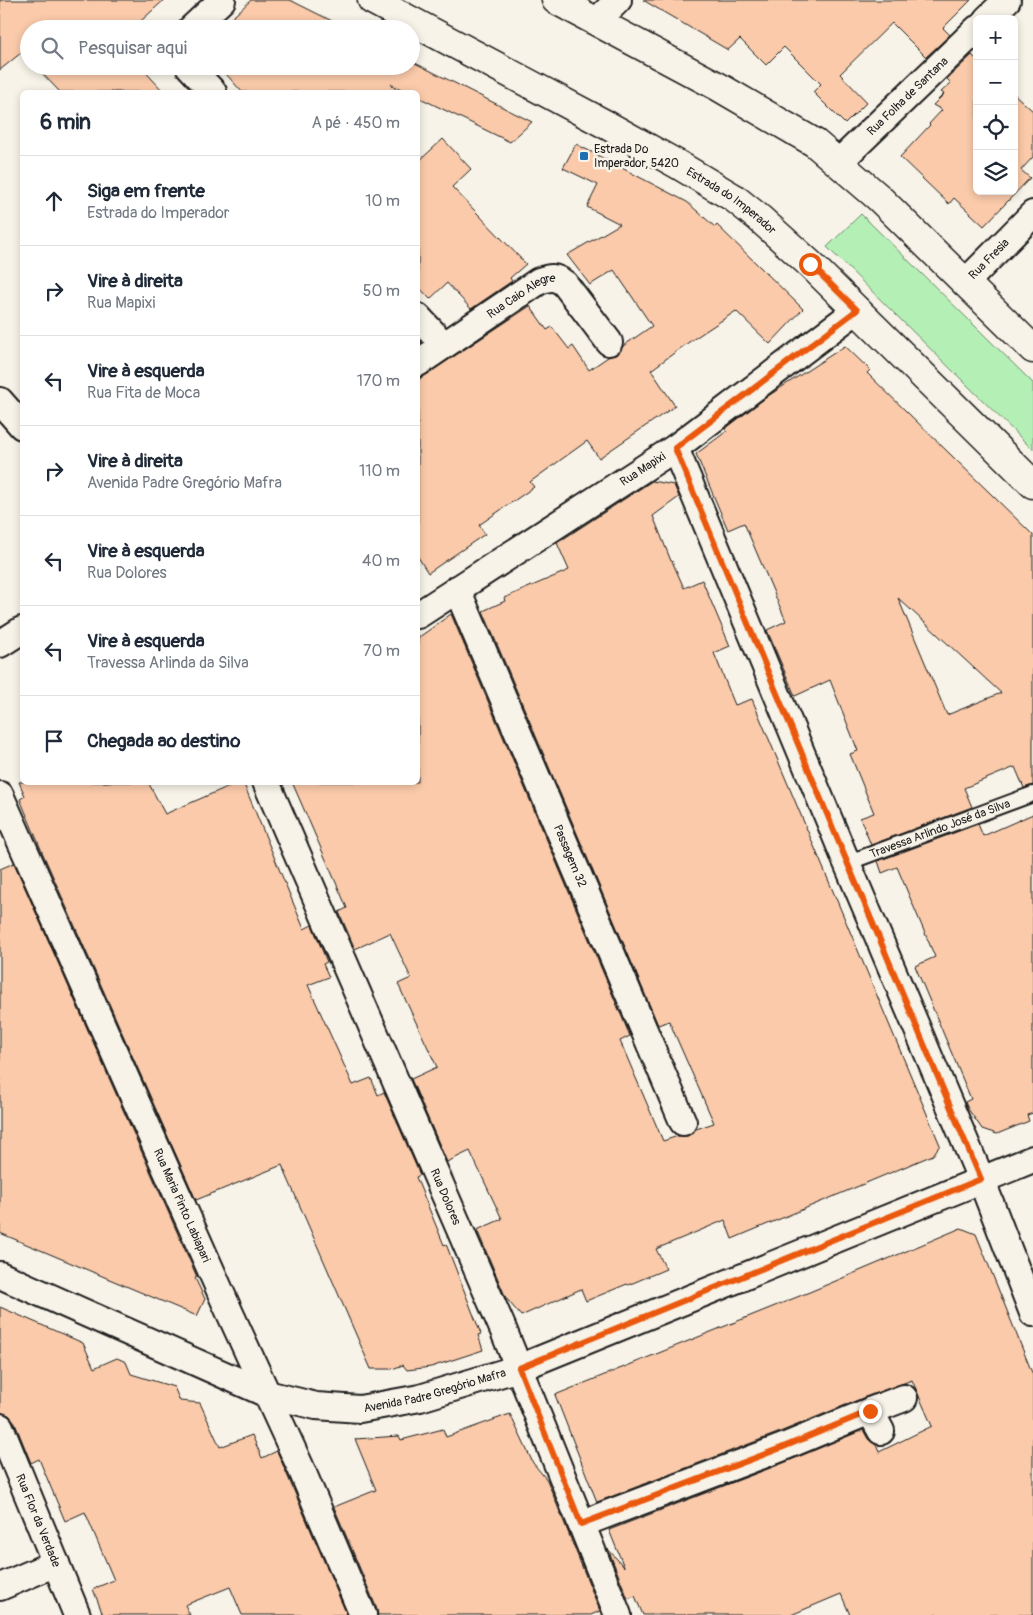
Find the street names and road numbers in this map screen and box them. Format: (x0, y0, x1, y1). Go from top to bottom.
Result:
street label: Rua Folha de Santana (864, 53, 951, 139)
street label: Estrada do Imperador (684, 164, 780, 238)
street label: Rua Fresia (965, 235, 1013, 282)
street label: Rua Caio Alegre (484, 270, 556, 322)
street label: Rua Mapixi (617, 449, 668, 489)
street label: Travessa Arlindo José da Silva (868, 796, 1012, 861)
street label: Passagem 32 (550, 822, 590, 890)
street label: Rua Maria Pinto Labiapari (150, 1146, 214, 1265)
street label: Rua Dolores (427, 1166, 465, 1228)
street label: Avenida Padre Gregório Mafra (362, 1365, 508, 1416)
street label: Rua Flor da Verdade (13, 1472, 64, 1569)

